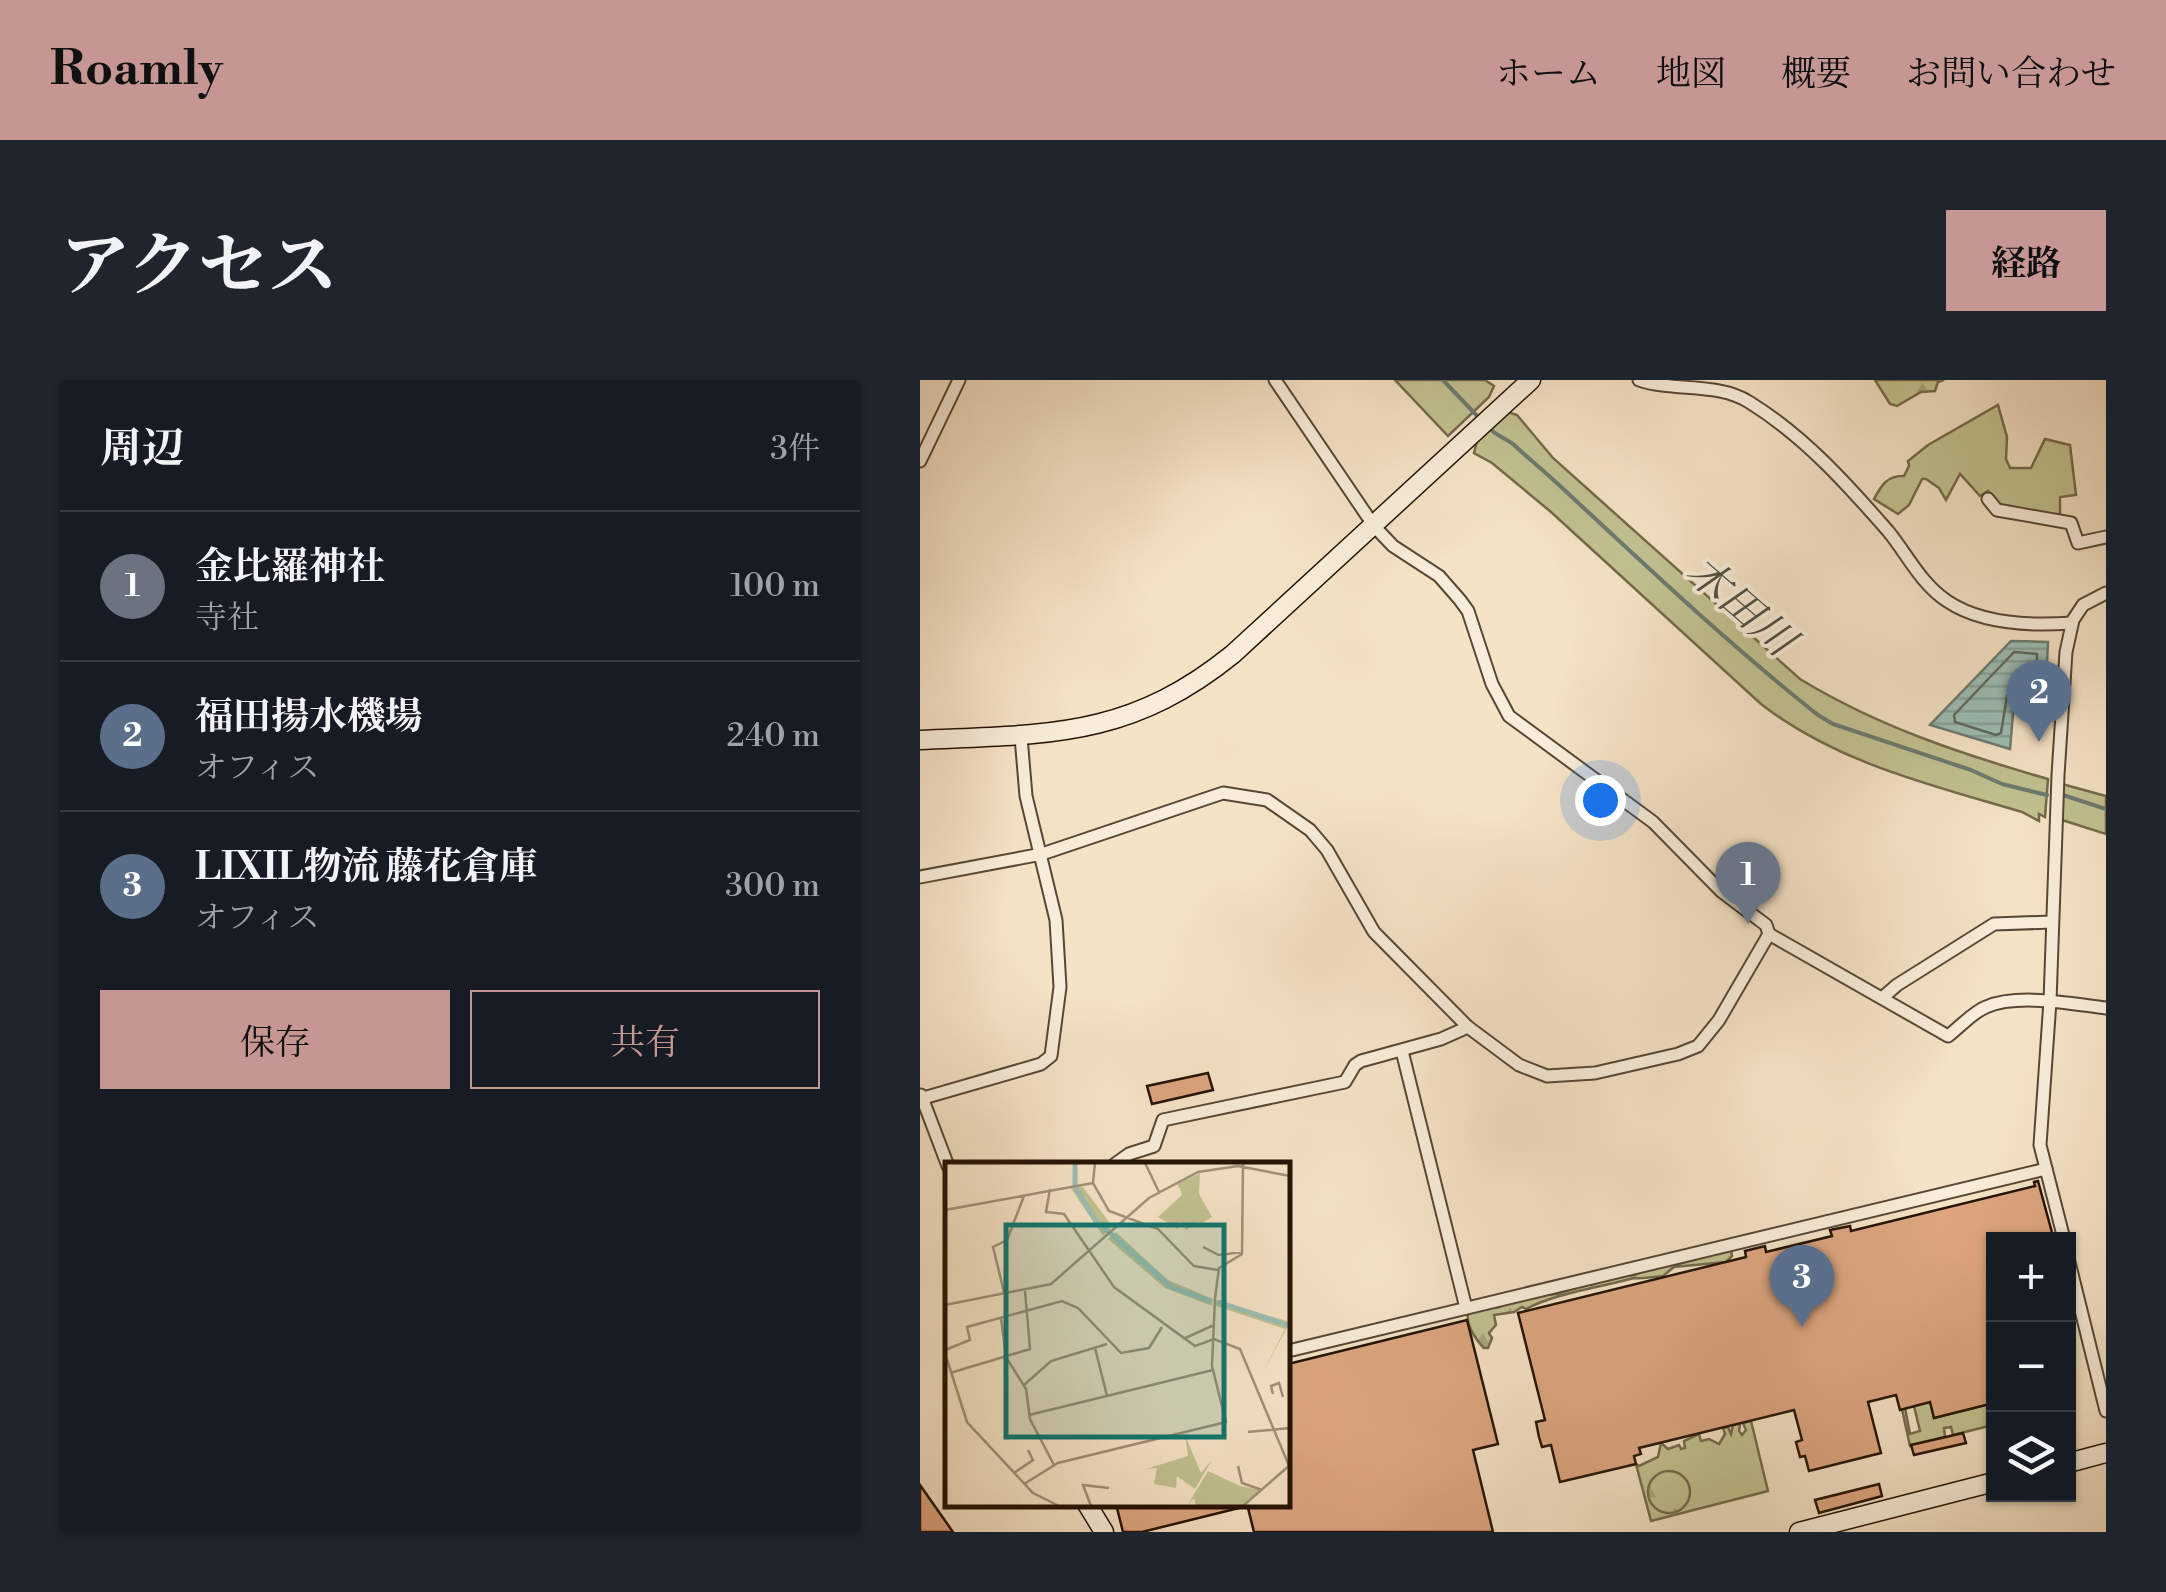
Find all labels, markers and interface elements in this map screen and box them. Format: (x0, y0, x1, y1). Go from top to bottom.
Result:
text: Roamly (50, 40, 223, 100)
text: ホーム (1496, 53, 1601, 96)
text: 地図 (1656, 53, 1726, 96)
text: 概要 (1781, 53, 1851, 96)
text: お問い合わせ (1906, 53, 2116, 96)
button: 経路 (1946, 210, 2106, 311)
text: アクセス (60, 224, 338, 312)
text: 周辺 (100, 423, 184, 476)
text: 3件 (770, 429, 820, 469)
text: 金比羅神社 (195, 544, 385, 591)
water label: 木田川 (1675, 546, 1808, 671)
text: 1 (125, 566, 140, 606)
text: 100 m (730, 566, 820, 606)
text: 寺社 (195, 598, 259, 638)
pin: 2 (2006, 660, 2072, 742)
text: 福田揚水機場 (195, 694, 423, 741)
text: 2 (122, 716, 143, 756)
text: 240 m (727, 716, 820, 756)
text: オフィス (195, 748, 319, 788)
your location (1575, 775, 1626, 826)
pin: 1 (1716, 842, 1780, 924)
text: LIXIL物流 藤花倉庫 (195, 844, 538, 891)
text: 3 (123, 866, 142, 906)
text: 300 m (725, 866, 820, 906)
text: オフィス (195, 898, 319, 938)
button: 保存 (100, 990, 450, 1089)
button: 共有 (470, 990, 820, 1089)
inset map (945, 1162, 1290, 1507)
map controls (1986, 1232, 2076, 1502)
button: + (1986, 1232, 2076, 1322)
pin: 3 (1770, 1244, 1834, 1327)
button: − (1986, 1322, 2076, 1412)
button: layers (1986, 1412, 2076, 1502)

